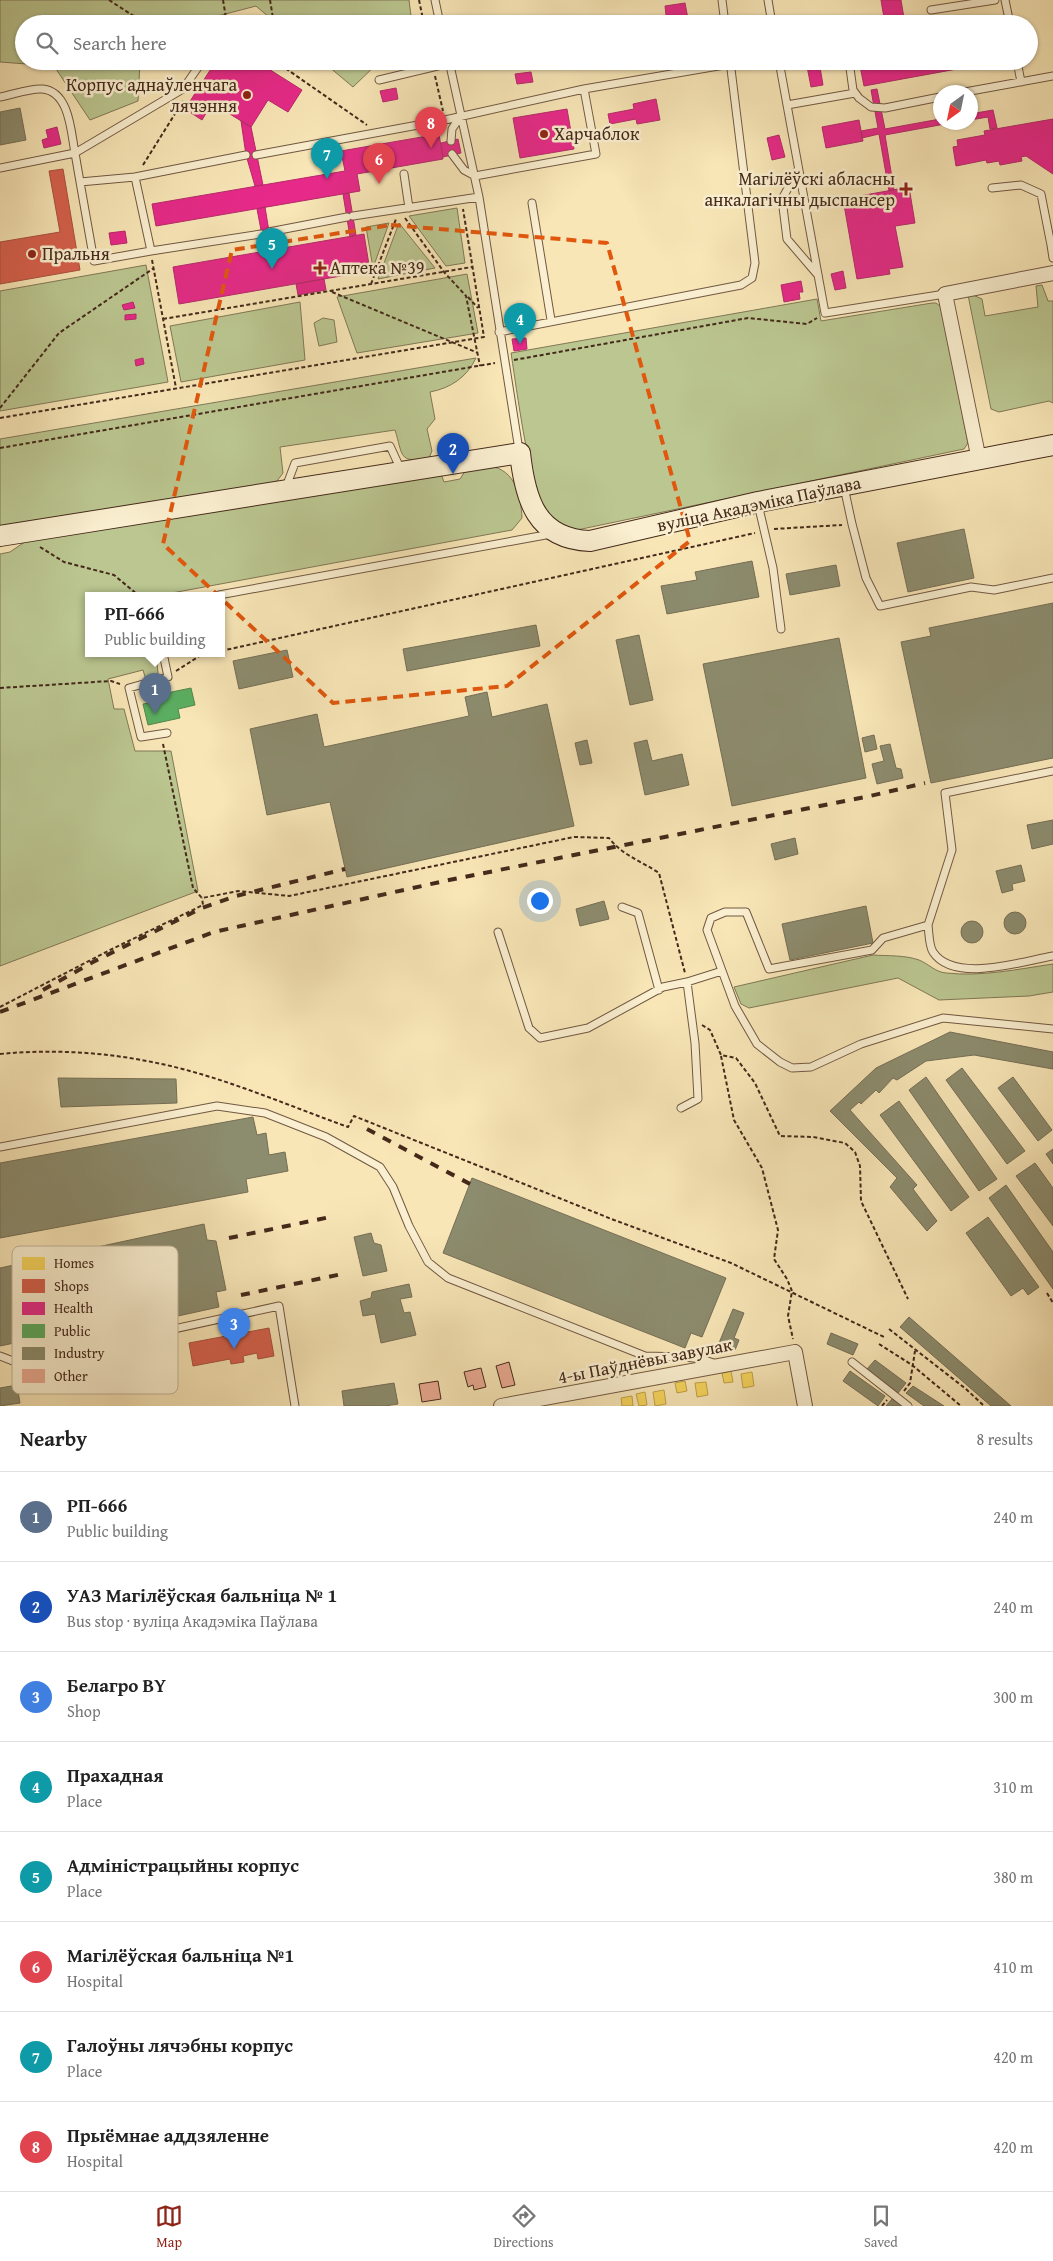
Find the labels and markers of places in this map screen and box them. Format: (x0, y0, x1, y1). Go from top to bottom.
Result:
place label: Корпус аднаўленчага лячэння (66, 71, 237, 119)
marker: Корпус аднаўленчага лячэння (241, 89, 253, 101)
pin: 8 (415, 107, 447, 148)
place label: Харчаблок (554, 120, 640, 147)
marker: Харчаблок (538, 128, 550, 140)
pin: 7 (311, 138, 343, 179)
pin: 6 (363, 143, 395, 184)
place label: Магілёўскі абласны анкалагічны дыспансер (705, 165, 895, 213)
marker: Магілёўскі абласны анкалагічны дыспансер (899, 182, 913, 196)
pin: 5 (256, 228, 288, 269)
place label: Пральня (42, 240, 110, 267)
marker: Пральня (26, 248, 38, 260)
place label: Аптека №39 (330, 254, 425, 281)
marker: Аптека №39 (314, 262, 326, 274)
pin: 4 (504, 303, 536, 344)
pin: 2 (437, 433, 469, 474)
pin: 1 (139, 673, 171, 714)
pin: 3 (218, 1308, 250, 1349)

